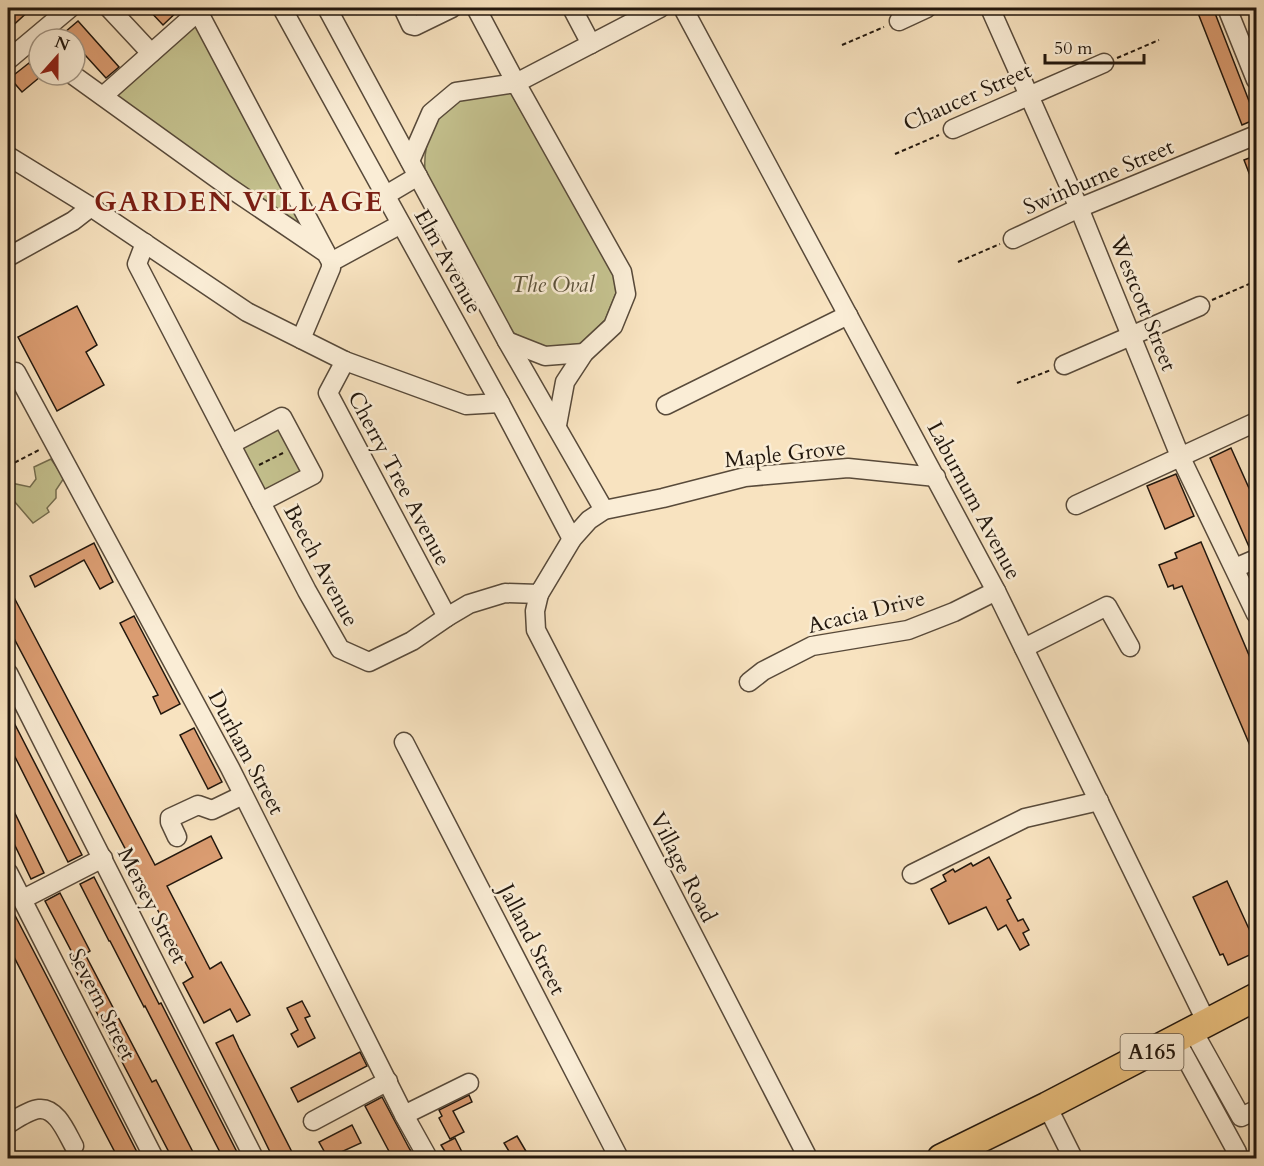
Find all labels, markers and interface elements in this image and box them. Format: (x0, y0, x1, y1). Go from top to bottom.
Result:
north arrow (27, 27, 87, 87)
scale bar (1045, 27, 1144, 65)
text: N (52, 31, 73, 57)
text: 50 m (1054, 36, 1093, 61)
street label: Chaucer Street (899, 55, 1036, 139)
street label: Swinburne Street (1019, 132, 1178, 222)
district label: GARDEN VILLAGE (94, 183, 384, 221)
street label: Elm Avenue (407, 204, 489, 319)
street label: Westcott Street (1102, 230, 1184, 375)
park label: The Oval (512, 270, 595, 300)
street label: Cherry Tree Avenue (340, 386, 458, 571)
street label: Laburnum Avenue (920, 416, 1028, 585)
street label: Maple Grove (723, 433, 847, 475)
street label: Beech Avenue (276, 499, 366, 632)
street label: Acacia Drive (804, 583, 928, 641)
street label: Durham Street (201, 685, 292, 820)
street label: Village Road (643, 807, 724, 928)
street label: Mersey Street (110, 842, 194, 969)
street label: Jalland Street (490, 876, 573, 1000)
street label: Severn Street (61, 944, 143, 1065)
road number: A165 (1120, 1034, 1184, 1070)

